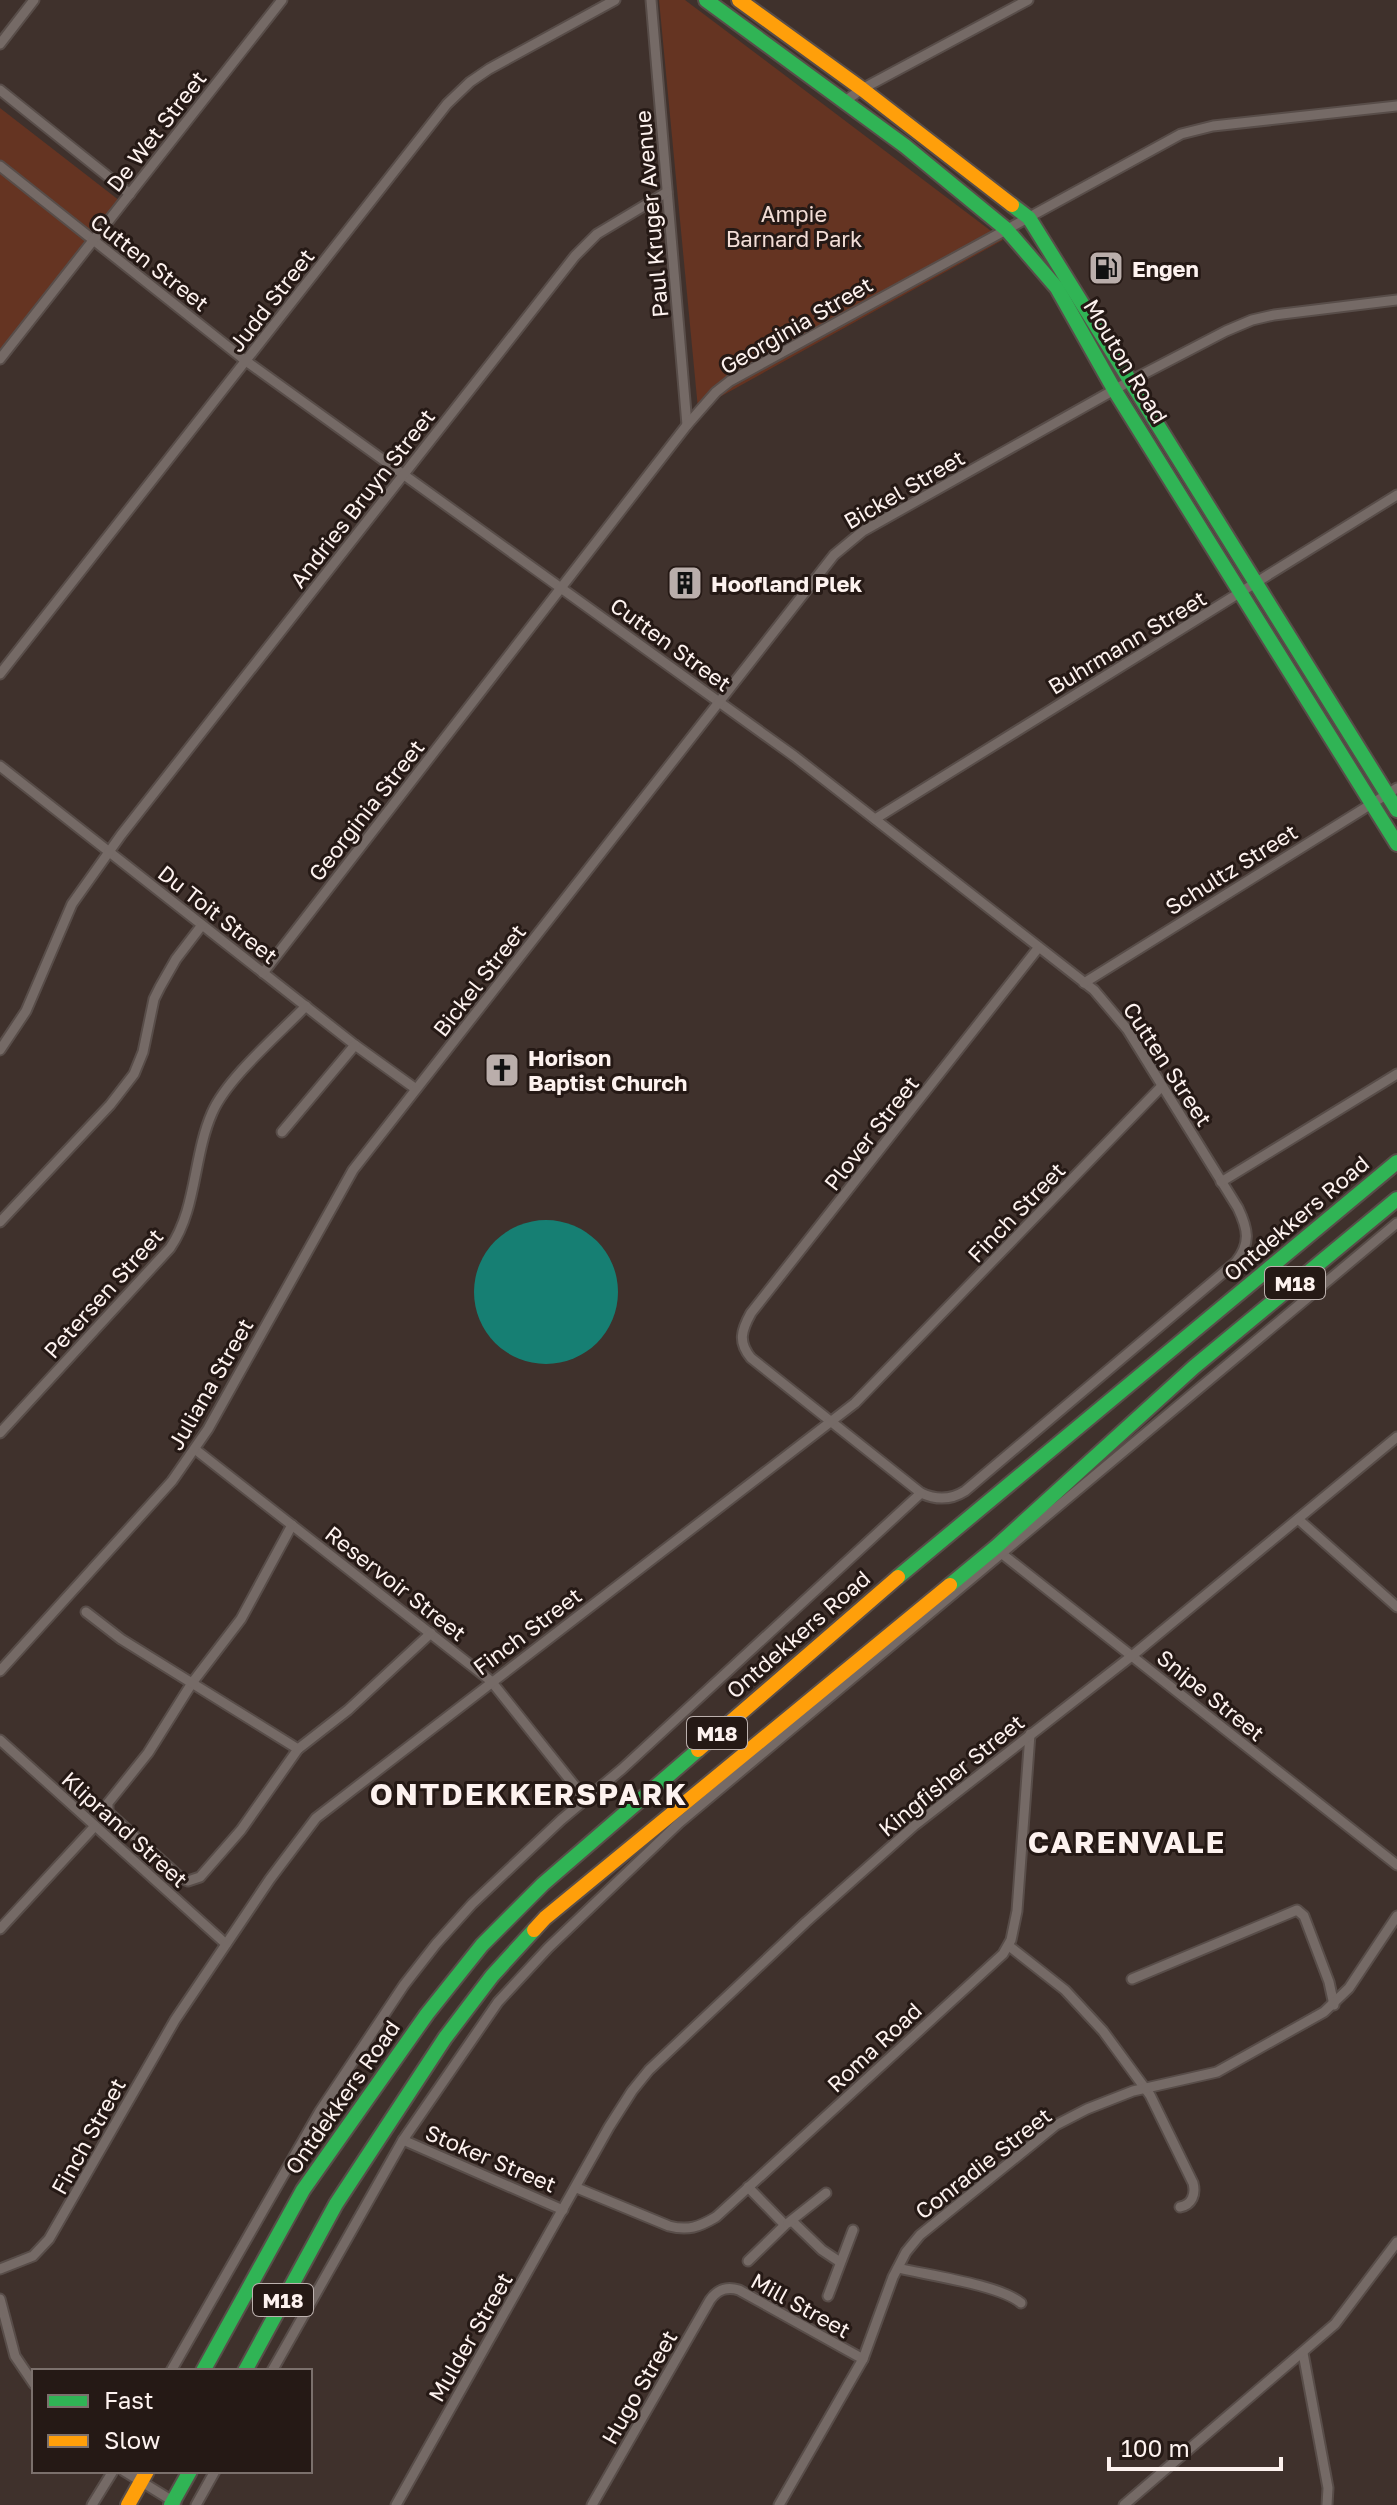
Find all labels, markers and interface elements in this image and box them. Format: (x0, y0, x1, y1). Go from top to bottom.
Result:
street label: De Wet Street (100, 65, 212, 197)
street label: Paul Kruger Avenue (629, 109, 673, 319)
park label: Ampie Barnard Park (726, 200, 862, 252)
street label: Cutten Street (86, 207, 214, 317)
street label: Judd Street (222, 243, 320, 357)
fuel station icon: Engen (1087, 249, 1125, 287)
place label: Engen (1132, 255, 1199, 282)
street label: Georginia Street (715, 270, 877, 380)
street label: Mouton Road (1078, 294, 1174, 428)
street label: Andries Bruyn Street (284, 403, 440, 593)
street label: Bickel Street (839, 444, 969, 534)
building icon: Hoofland Plek (666, 564, 704, 602)
place label: Hoofland Plek (711, 570, 862, 597)
street label: Buhrmann Street (1043, 584, 1211, 700)
street label: Cutten Street (605, 591, 737, 697)
street label: Georginia Street (302, 734, 430, 886)
street label: Schultz Street (1160, 818, 1302, 920)
street label: Du Toit Street (153, 859, 283, 969)
street label: Bickel Street (427, 918, 531, 1042)
street label: Cutten Street (1118, 997, 1218, 1131)
place label: Horison Baptist Church (528, 1044, 687, 1096)
church icon: Horison Baptist Church (483, 1051, 521, 1089)
street label: Plover Street (818, 1070, 924, 1196)
street label: Ontdekkers Road (1218, 1149, 1374, 1287)
street label: Finch Street (962, 1156, 1070, 1268)
street label: Petersen Street (38, 1222, 168, 1364)
road number: M18 (1265, 1267, 1325, 1299)
street label: Juliana Street (161, 1313, 259, 1455)
street label: Reservoir Street (320, 1520, 472, 1646)
street label: Ontdekkers Road (721, 1564, 875, 1704)
street label: Finch Street (467, 1582, 587, 1680)
street label: Snipe Street (1152, 1643, 1270, 1747)
street label: Kingfisher Street (873, 1708, 1029, 1842)
road number: M18 (687, 1717, 747, 1749)
street label: Kliprand Street (57, 1765, 193, 1893)
district label: ONTDEKKERSPARK (370, 1776, 688, 1812)
district label: CARENVALE (1028, 1824, 1226, 1860)
street label: Roma Road (821, 1996, 927, 2098)
street label: Ontdekkers Road (279, 2015, 405, 2179)
street label: Finch Street (45, 2073, 131, 2199)
street label: Conradie Street (910, 2101, 1056, 2225)
street label: Stoker Street (421, 2118, 561, 2198)
street label: Mill Street (747, 2267, 855, 2343)
street label: Mulder Street (422, 2268, 518, 2406)
road number: M18 (253, 2284, 313, 2316)
street label: Hugo Street (595, 2325, 683, 2449)
legend (32, 2369, 312, 2473)
text: Fast (104, 2385, 154, 2414)
scale bar (1109, 2421, 1281, 2471)
text: Slow (104, 2425, 160, 2454)
text: 100 m (1121, 2433, 1190, 2462)

